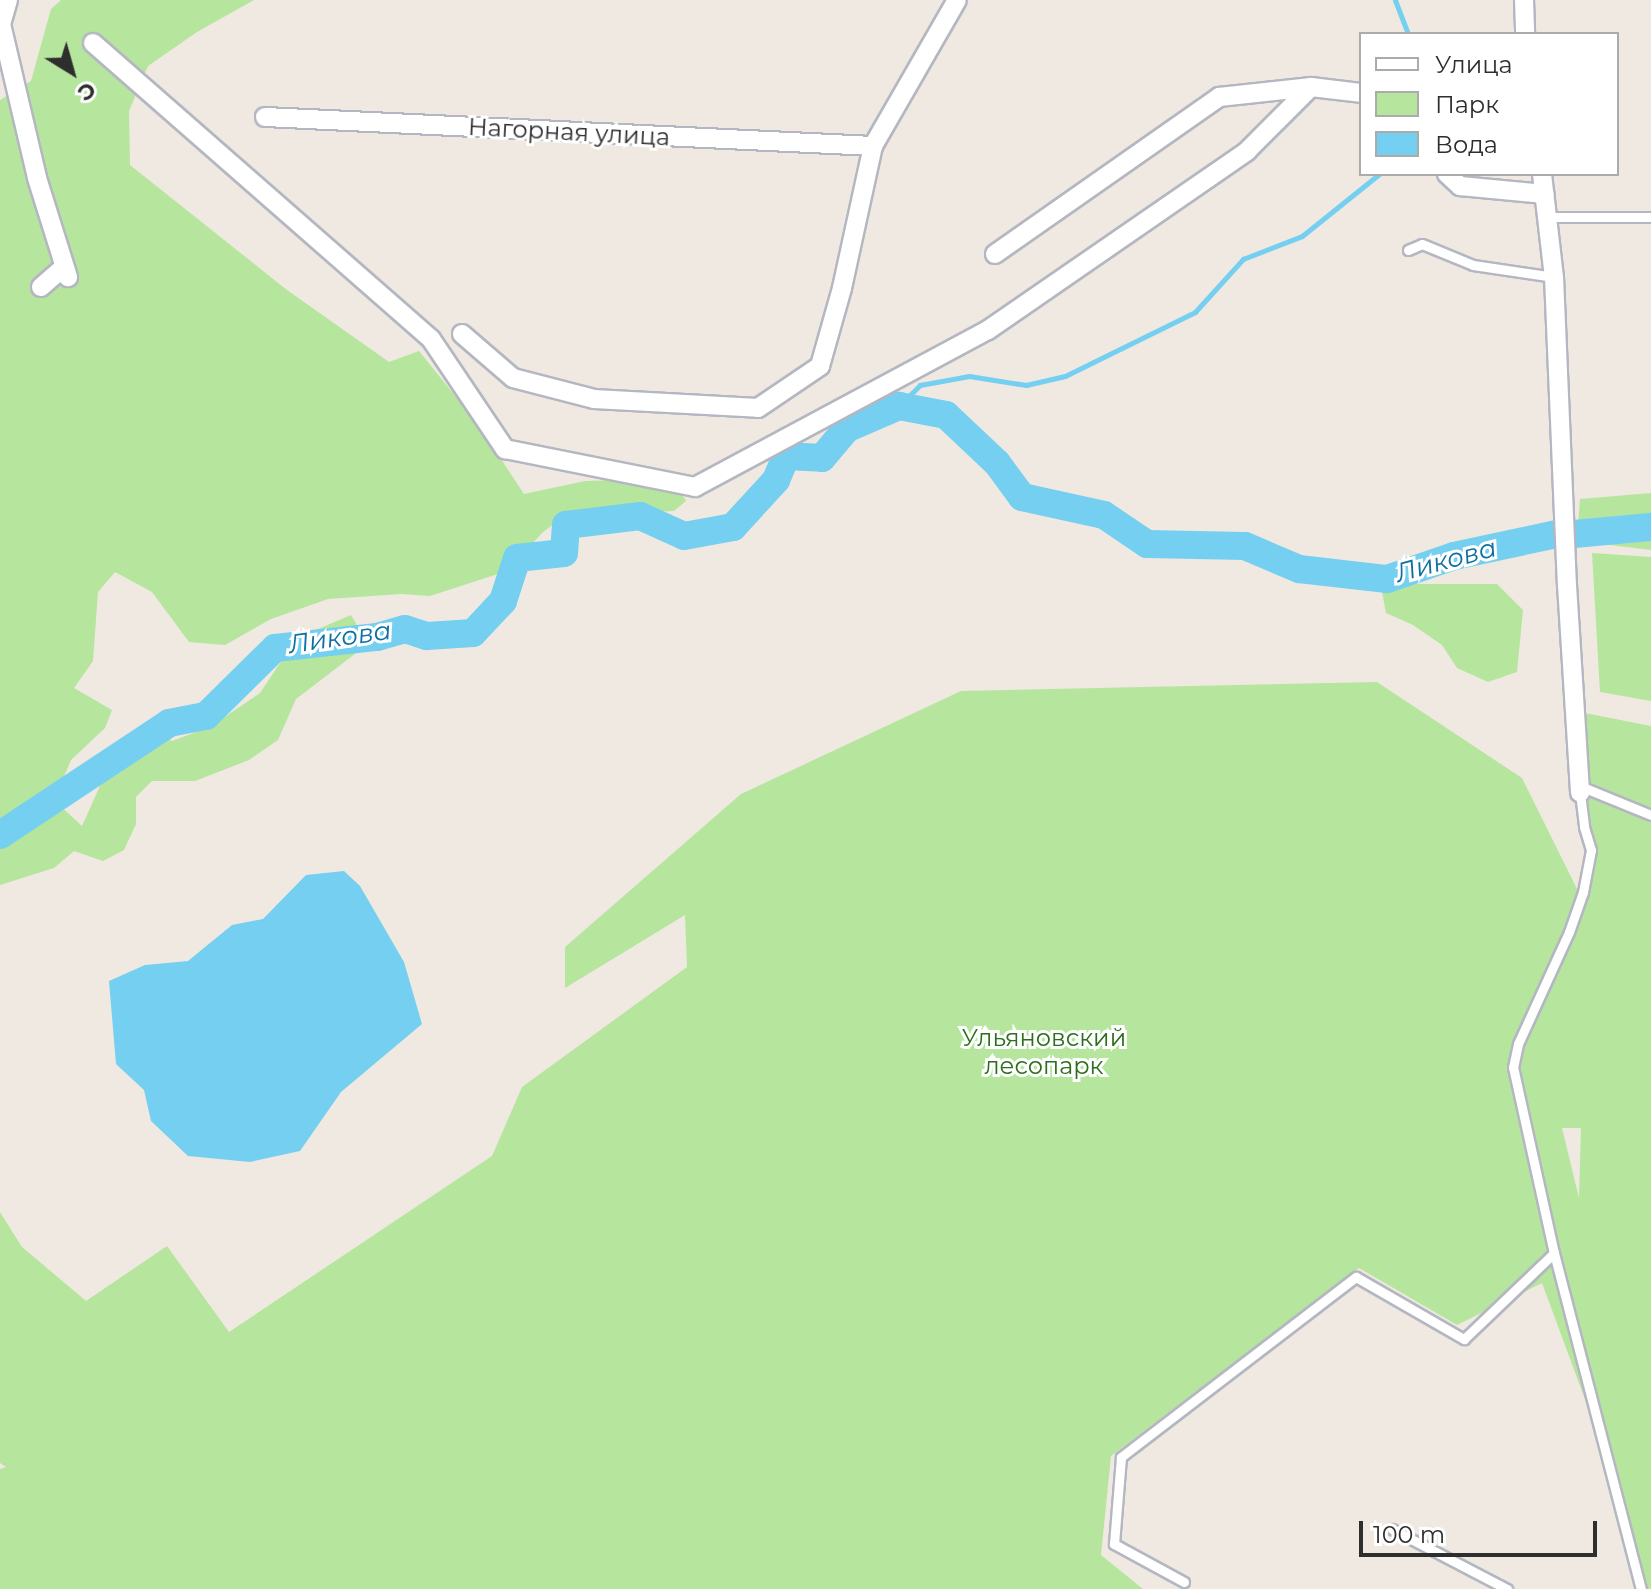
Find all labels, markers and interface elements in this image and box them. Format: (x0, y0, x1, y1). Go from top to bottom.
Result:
north arrow (32, 32, 112, 112)
legend (1359, 32, 1619, 176)
text: Улица (1435, 50, 1513, 79)
text: С (72, 76, 101, 107)
text: Парк (1435, 90, 1499, 119)
street label: Нагорная улица (467, 112, 671, 152)
text: Вода (1435, 130, 1498, 159)
water label: Ликова (1392, 533, 1500, 589)
water label: Ликова (287, 615, 393, 661)
park label: Ульяновский лесопарк (962, 1024, 1126, 1080)
scale bar (1363, 1505, 1601, 1555)
text: 100 m (1373, 1520, 1445, 1549)

